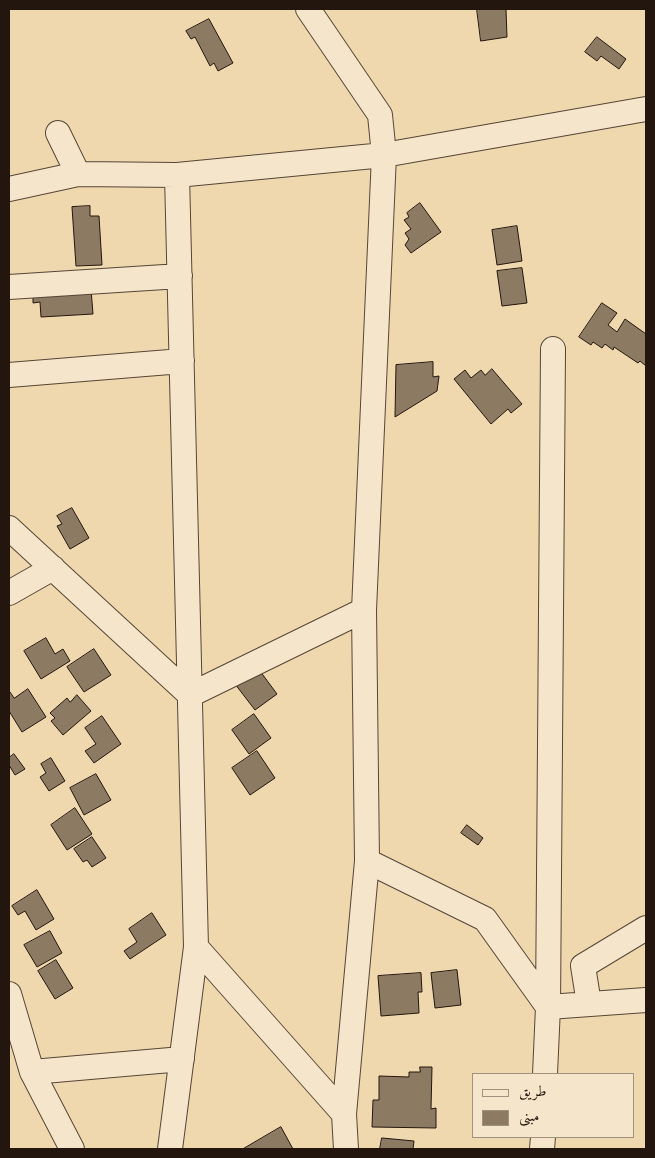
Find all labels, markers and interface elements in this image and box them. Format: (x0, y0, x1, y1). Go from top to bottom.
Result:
legend (472, 1073, 635, 1138)
text: طريق (519, 1085, 546, 1100)
text: مبنى (519, 1110, 539, 1125)

